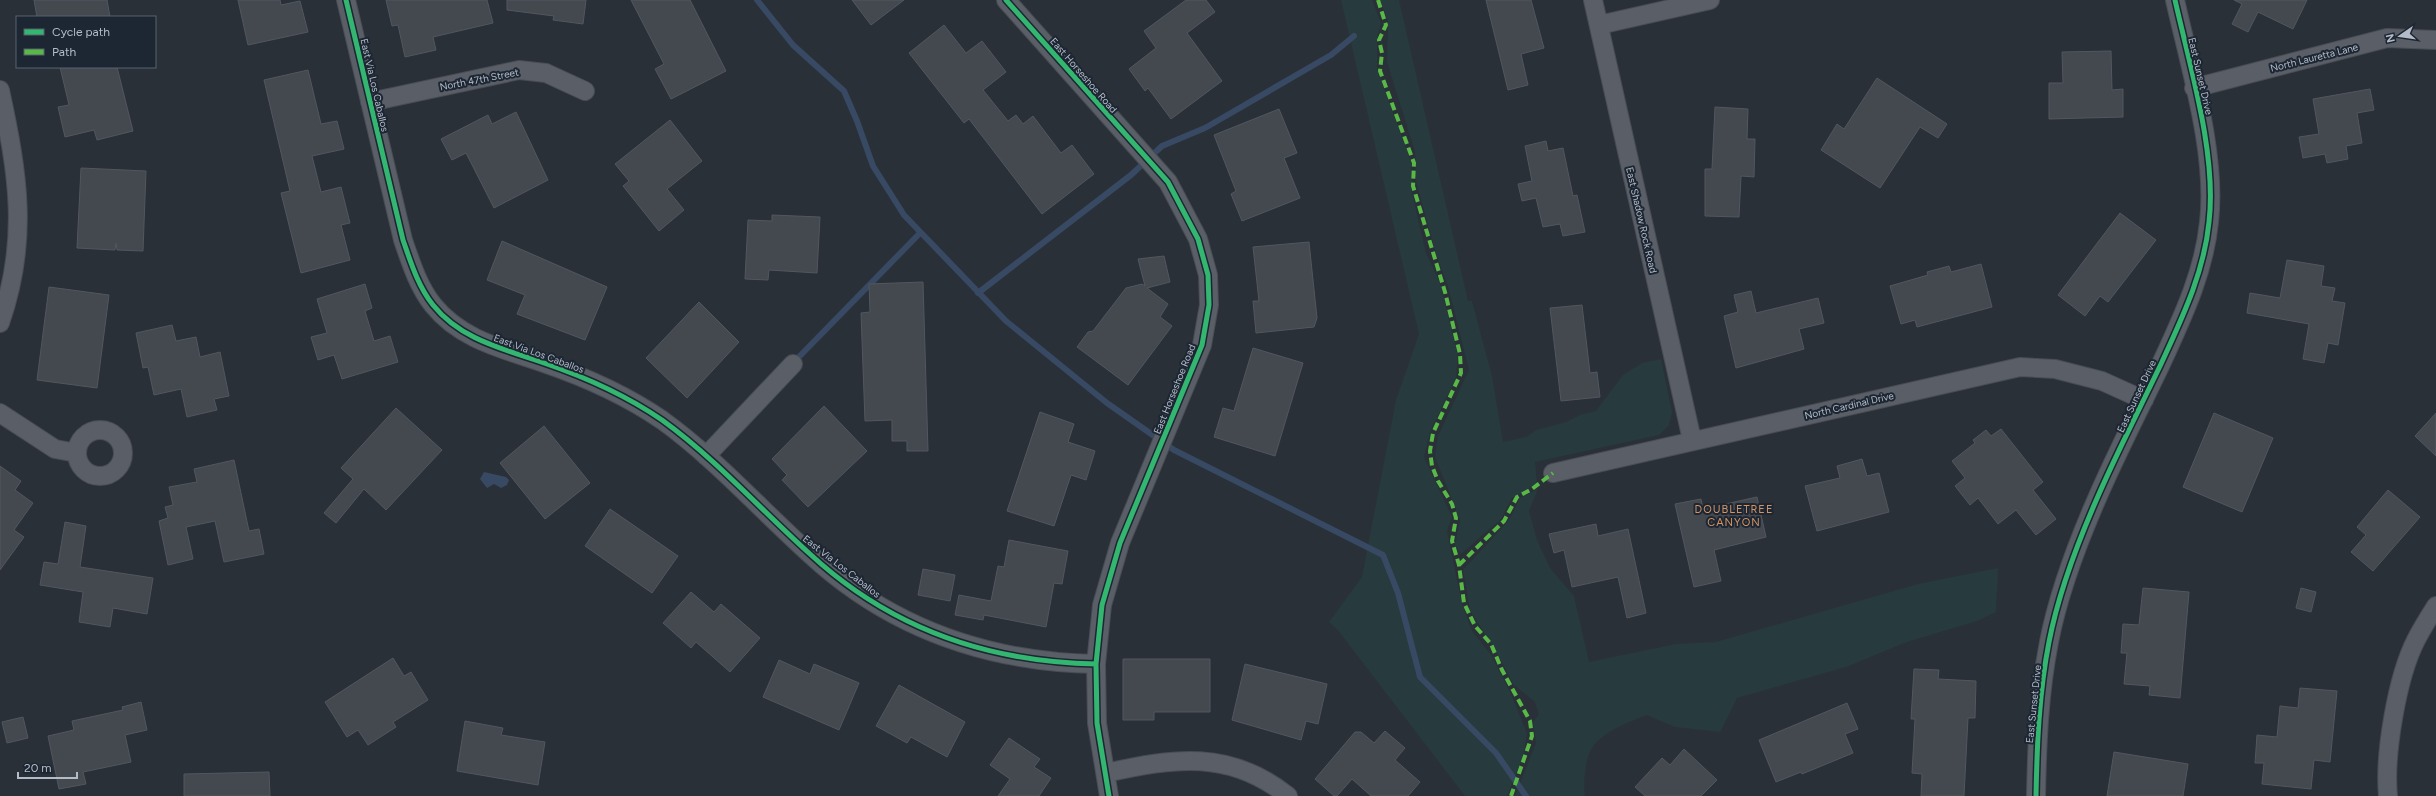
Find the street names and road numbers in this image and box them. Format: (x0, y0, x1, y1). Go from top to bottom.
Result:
street label: East Horseshoe Road (1047, 35, 1120, 116)
street label: East Sunset Drive (2185, 36, 2216, 116)
street label: East Via Los Caballos (357, 37, 392, 133)
street label: North Lauretta Lane (2269, 40, 2360, 75)
street label: North 47th Street (439, 65, 520, 94)
street label: East Shadow Rock Road (1623, 166, 1660, 275)
street label: East Via Los Caballos (492, 331, 586, 376)
street label: East Horseshoe Road (1151, 342, 1198, 436)
street label: East Sunset Drive (2114, 357, 2159, 435)
street label: North Cardinal Drive (1803, 389, 1895, 422)
street label: East Via Los Caballos (800, 532, 883, 601)
street label: East Sunset Drive (2023, 664, 2044, 744)

